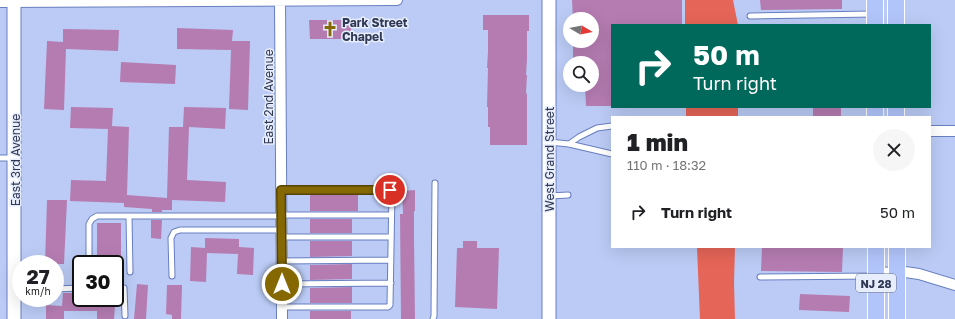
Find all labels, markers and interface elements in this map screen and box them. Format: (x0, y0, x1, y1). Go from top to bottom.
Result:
north arrow (563, 12, 599, 48)
map controls (563, 12, 599, 92)
place label: Park Street Chapel (342, 15, 408, 44)
church icon: Park Street Chapel (321, 20, 339, 38)
text: 50 m (693, 38, 760, 71)
icon: right (627, 40, 679, 92)
street label: East 2nd Avenue (261, 49, 276, 145)
button: search (563, 56, 599, 92)
text: Turn right (693, 72, 777, 94)
street label: West Grand Street (542, 106, 557, 212)
street label: East 3rd Avenue (8, 114, 23, 206)
text: 1 min (627, 127, 688, 156)
button: close (873, 129, 915, 171)
text: 110 m · 18:32 (627, 157, 706, 173)
pin (373, 173, 407, 207)
icon: arrive (379, 179, 401, 201)
icon: right (627, 201, 649, 223)
text: Turn right (661, 203, 732, 221)
text: 50 m (880, 203, 915, 221)
speed limit sign: 30 (72, 255, 124, 307)
position arrow (261, 263, 303, 305)
text: 27 (26, 264, 50, 288)
road number: NJ 28 (856, 274, 896, 292)
text: km/h (25, 285, 51, 297)

